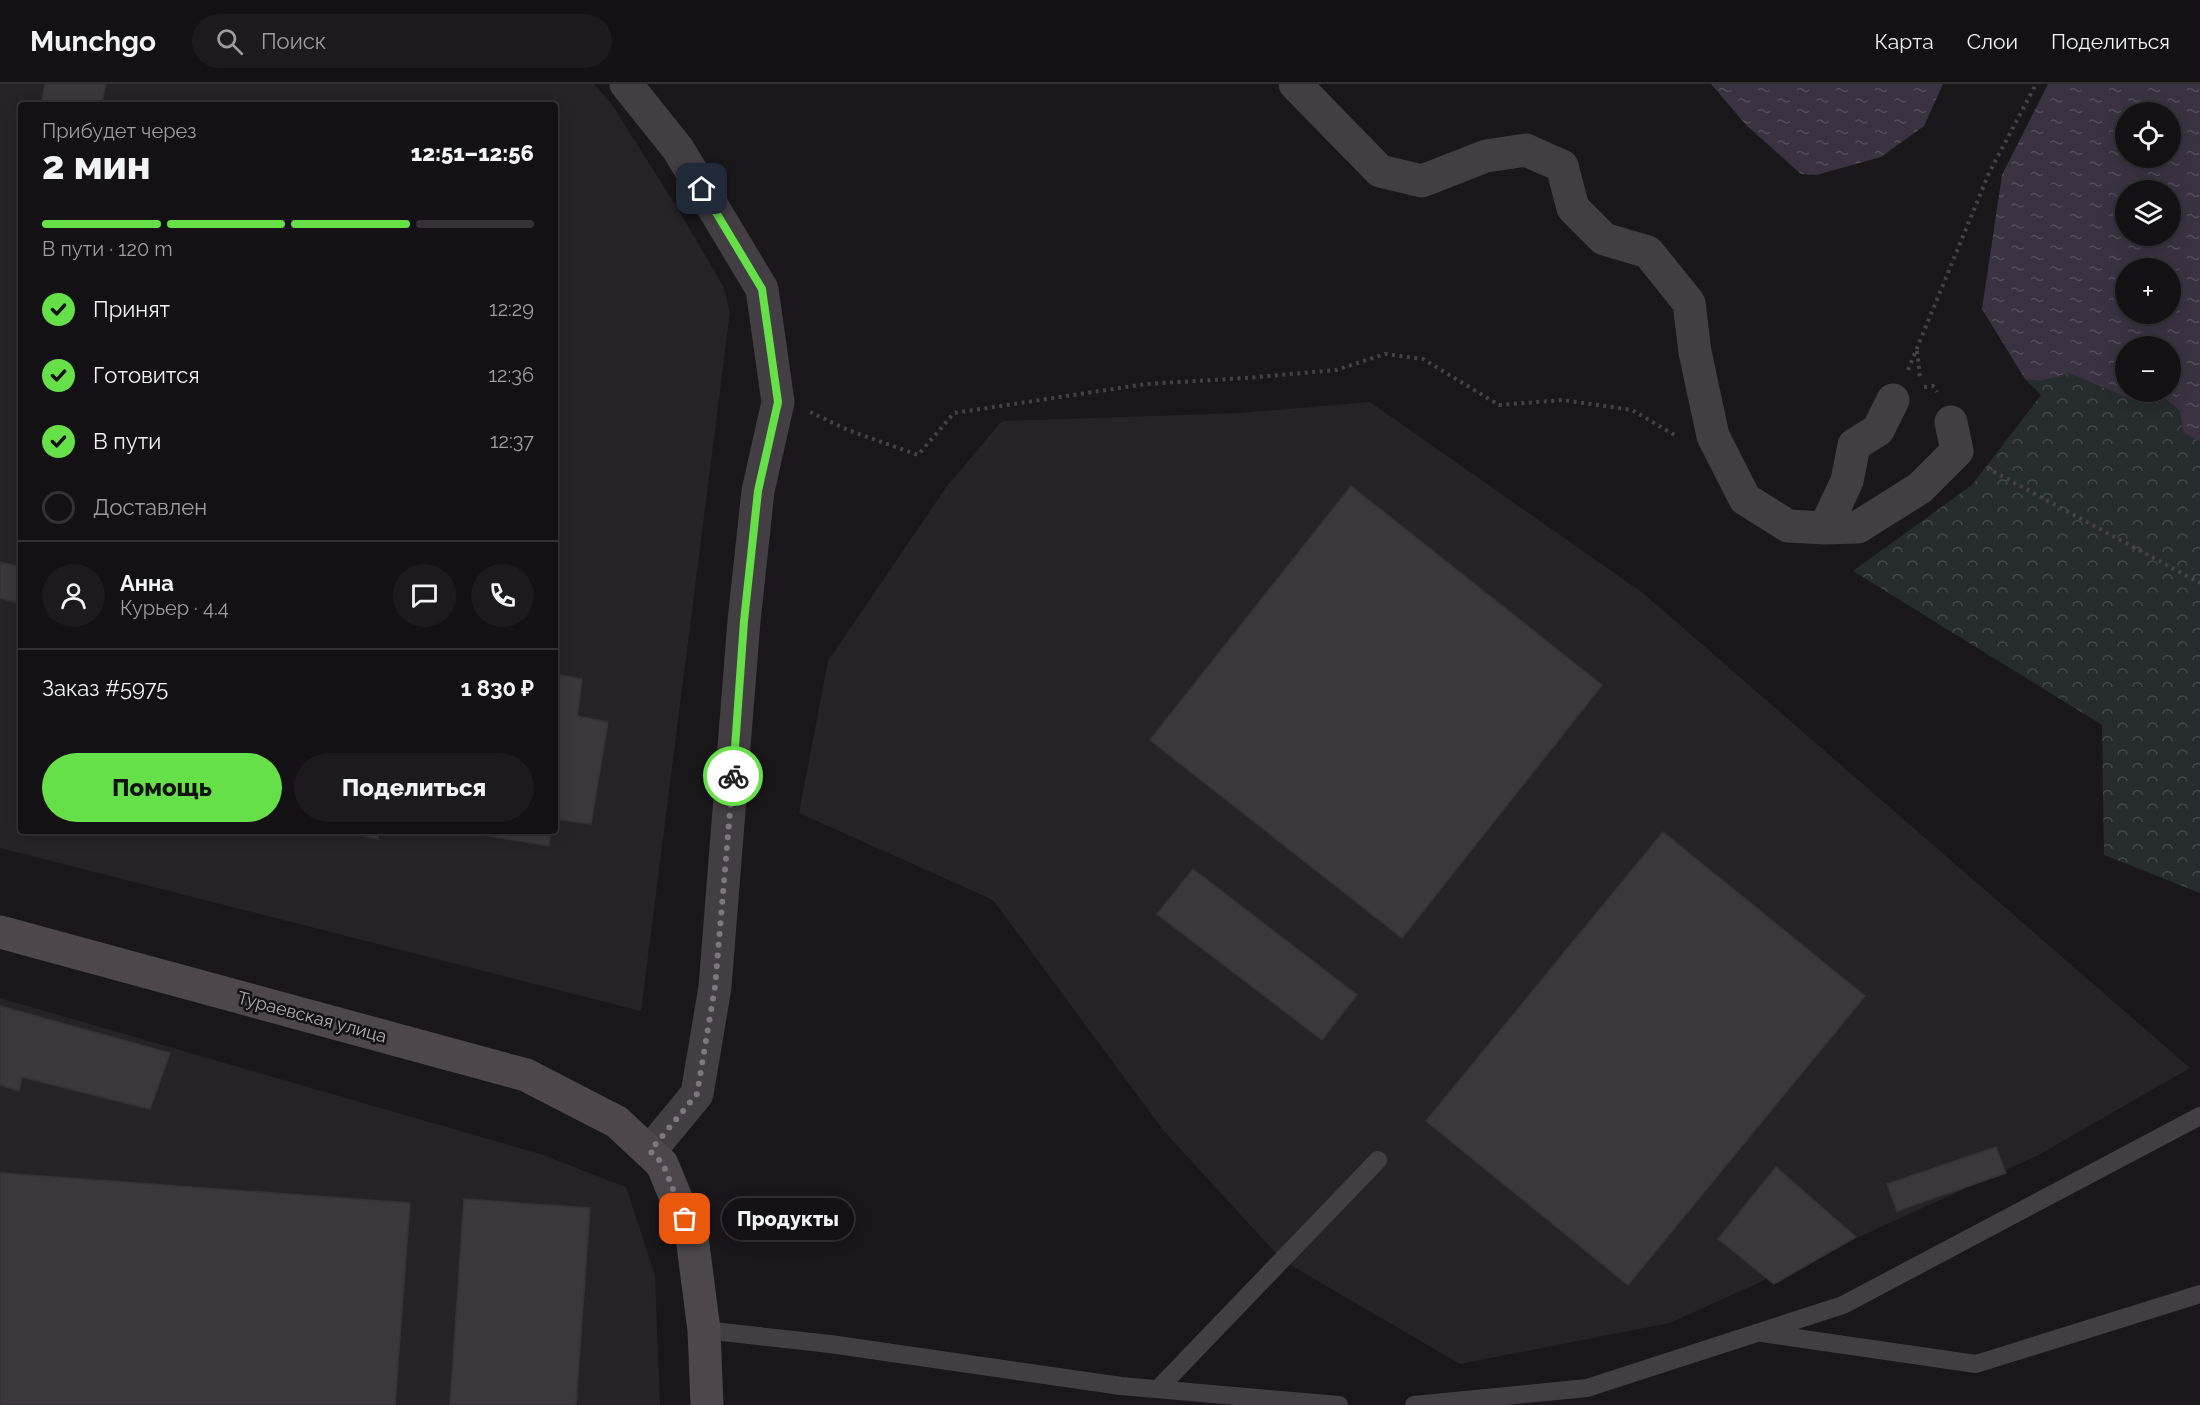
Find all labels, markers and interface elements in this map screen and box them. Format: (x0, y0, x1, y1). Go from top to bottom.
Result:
search box (192, 14, 612, 68)
text: Munchgo (30, 25, 156, 58)
icon: search (213, 25, 246, 58)
text: Поиск (261, 28, 326, 54)
text: Карта (1875, 29, 1934, 54)
text: Слои (1967, 29, 2018, 54)
text: Поделиться (2051, 29, 2170, 54)
map controls (2115, 102, 2181, 402)
button: locate (2115, 102, 2181, 168)
text: Прибудет через (42, 119, 196, 143)
text: 12:51–12:56 (411, 140, 534, 166)
text: 2 мин (42, 142, 151, 188)
pin (676, 163, 727, 214)
icon: home (685, 172, 718, 205)
button: layers (2115, 180, 2181, 246)
text: В пути · 120 m (42, 237, 173, 261)
button: + (2115, 258, 2181, 324)
icon: check (42, 293, 75, 326)
text: Принят (93, 296, 170, 322)
text: 12:29 (489, 297, 534, 321)
button: − (2115, 336, 2181, 402)
icon: check (42, 359, 75, 392)
text: Готовится (93, 362, 200, 388)
text: 12:36 (489, 363, 534, 387)
icon: check (42, 425, 75, 458)
text: В пути (93, 428, 161, 454)
text: 12:37 (490, 429, 534, 453)
text: Доставлен (93, 494, 207, 520)
button: person (42, 564, 105, 627)
button: chat (393, 564, 456, 627)
button: phone (471, 564, 534, 627)
text: Анна (120, 570, 174, 596)
text: Курьер · 4.4 (120, 596, 229, 620)
text: Заказ #5975 (42, 675, 168, 701)
text: 1 830 ₽ (461, 675, 534, 701)
courier (703, 746, 763, 806)
button: Помощь (42, 753, 282, 822)
button: Поделиться (294, 753, 534, 822)
icon: bike (717, 760, 750, 793)
street label: Тураевская улица (235, 986, 389, 1047)
pin (659, 1193, 710, 1244)
callout: Продукты (721, 1198, 853, 1240)
icon: bag (668, 1202, 701, 1235)
text: Продукты (737, 1207, 839, 1231)

